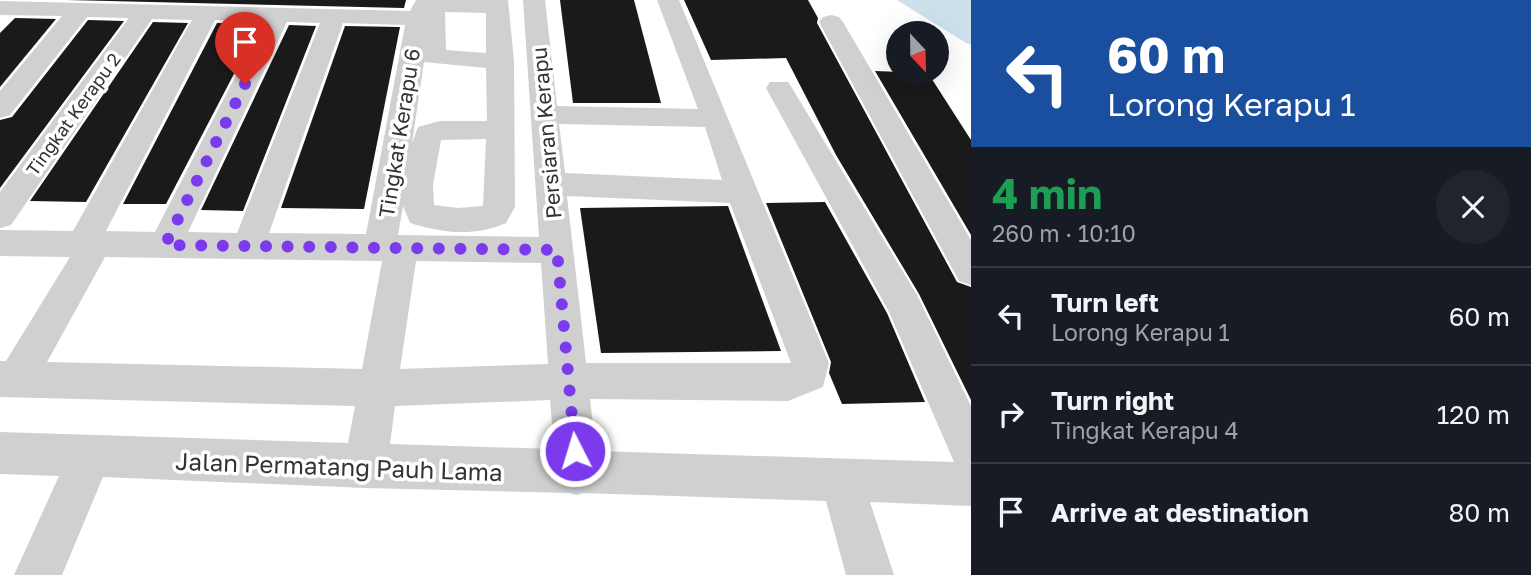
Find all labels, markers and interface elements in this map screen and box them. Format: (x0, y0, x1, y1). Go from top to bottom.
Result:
pin (215, 12.0, 275, 84)
north arrow (886, 21, 948, 84)
map controls (886, 21, 949, 84)
icon: arrive (226, 23, 264, 61)
text: 60 m (1107, 25, 1225, 84)
icon: left (992, 28, 1083, 119)
street label: Tingkat Kerapu 6 (373, 46, 425, 220)
street label: Persiaran Kerapu (526, 46, 566, 220)
street label: Tingkat Kerapu 2 (21, 48, 125, 180)
text: Lorong Kerapu 1 (1107, 85, 1356, 123)
text: 4 min (992, 168, 1102, 218)
button: close (1436, 170, 1510, 244)
text: 260 m · 10:10 (992, 219, 1136, 247)
text: Turn left (1051, 287, 1159, 318)
icon: left (992, 297, 1030, 335)
text: 60 m (1449, 301, 1510, 332)
text: Lorong Kerapu 1 (1051, 318, 1230, 346)
text: Turn right (1051, 385, 1174, 416)
icon: right (992, 395, 1030, 433)
text: 120 m (1437, 399, 1510, 430)
position arrow (538, 414, 612, 488)
text: Tingkat Kerapu 4 (1051, 416, 1239, 444)
street label: Jalan Permatang Pauh Lama (175, 446, 503, 486)
icon: arrive (992, 493, 1030, 531)
text: Arrive at destination (1051, 497, 1309, 528)
text: 80 m (1449, 497, 1510, 528)

